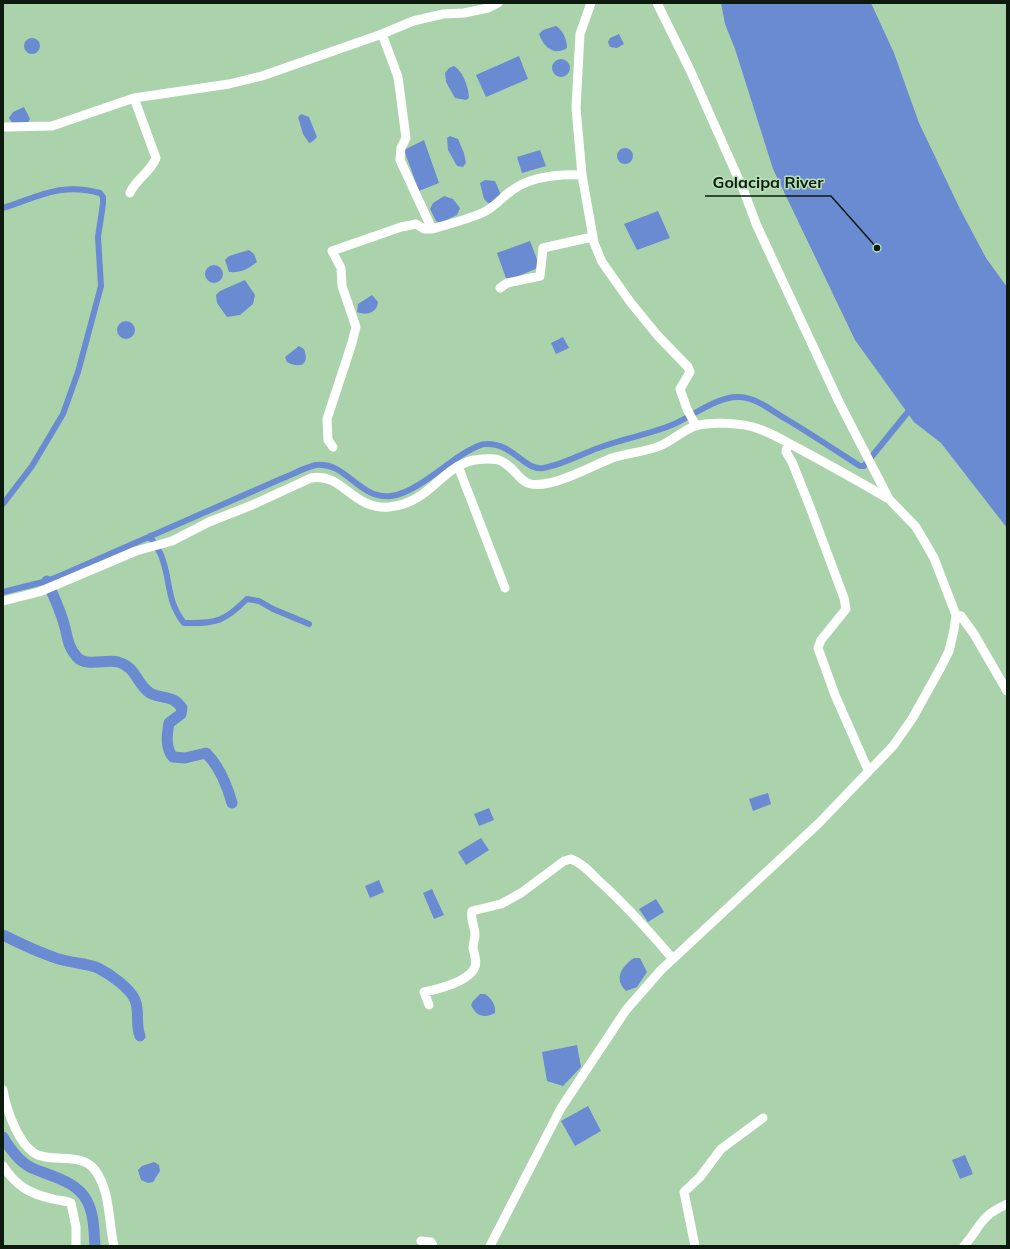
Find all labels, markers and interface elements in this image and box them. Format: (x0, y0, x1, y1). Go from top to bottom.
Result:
callout: Golacipa River (705, 168, 831, 196)
text: Golacipa River (713, 172, 824, 192)

